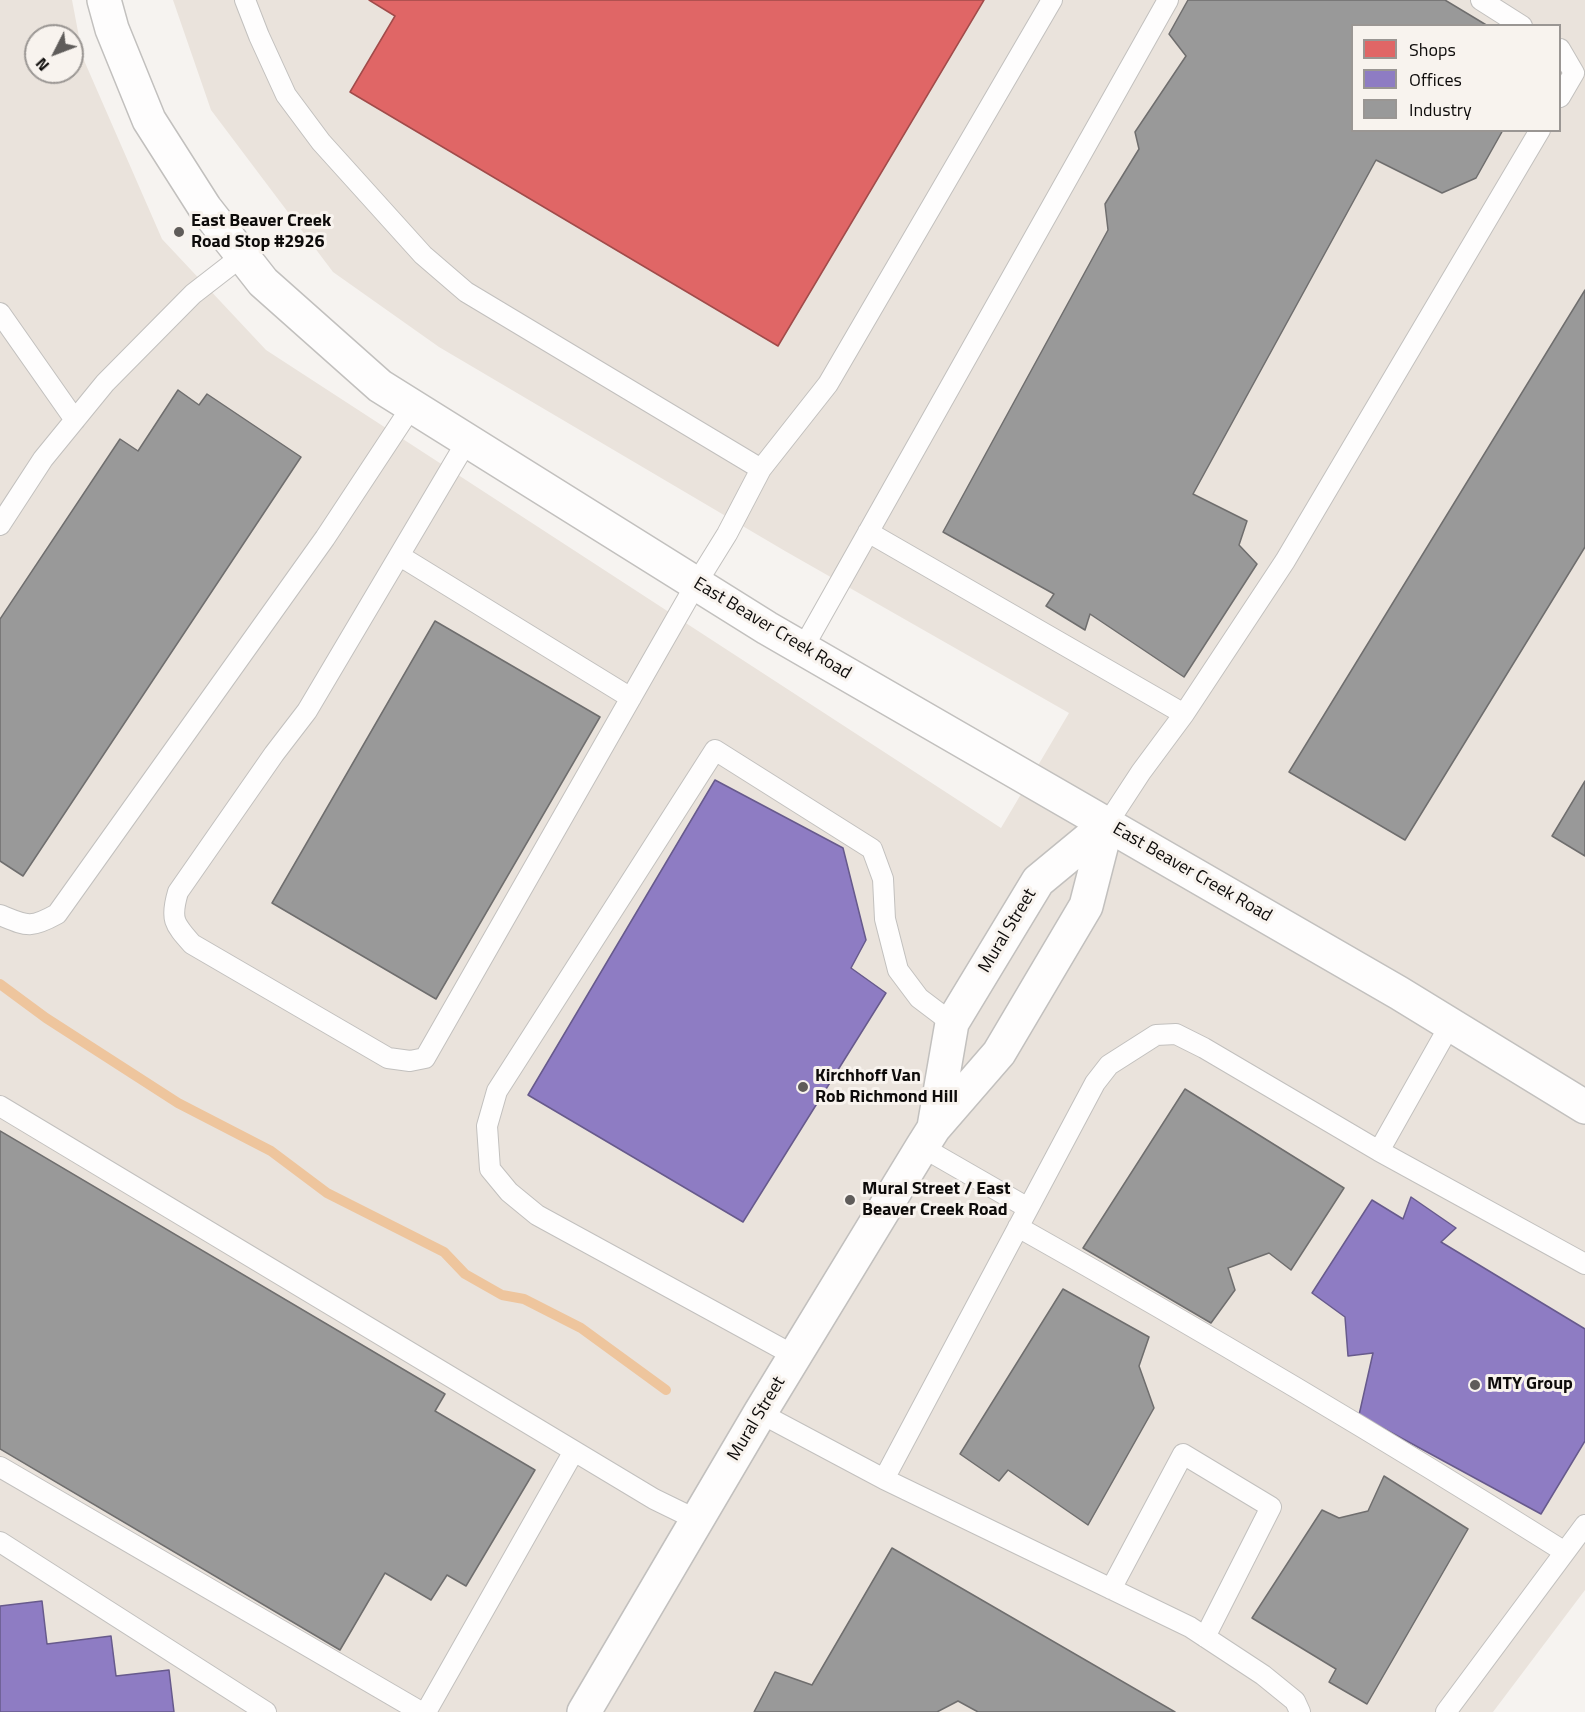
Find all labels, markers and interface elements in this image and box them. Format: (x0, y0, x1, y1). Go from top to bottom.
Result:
north arrow (24, 24, 84, 84)
legend (1351, 24, 1561, 132)
text: Shops (1409, 36, 1456, 63)
text: N (29, 53, 55, 77)
text: Offices (1409, 66, 1462, 93)
text: Industry (1409, 96, 1472, 123)
place label: East Beaver Creek Road Stop #2926 (191, 211, 331, 254)
marker: East Beaver Creek Road Stop #2926 (172, 225, 186, 239)
street label: East Beaver Creek Road (689, 573, 855, 685)
street label: East Beaver Creek Road (1109, 819, 1275, 927)
street label: Mural Street (974, 885, 1042, 977)
place label: Kirchhoff Van Rob Richmond Hill (815, 1066, 958, 1108)
marker: Kirchhoff Van Rob Richmond Hill (796, 1080, 810, 1094)
place label: Mural Street / East Beaver Creek Road (862, 1179, 1010, 1222)
marker: Mural Street / East Beaver Creek Road (843, 1193, 857, 1207)
street label: Mural Street (723, 1373, 791, 1465)
place label: MTY Group (1487, 1374, 1573, 1396)
marker: MTY Group (1468, 1378, 1482, 1392)

